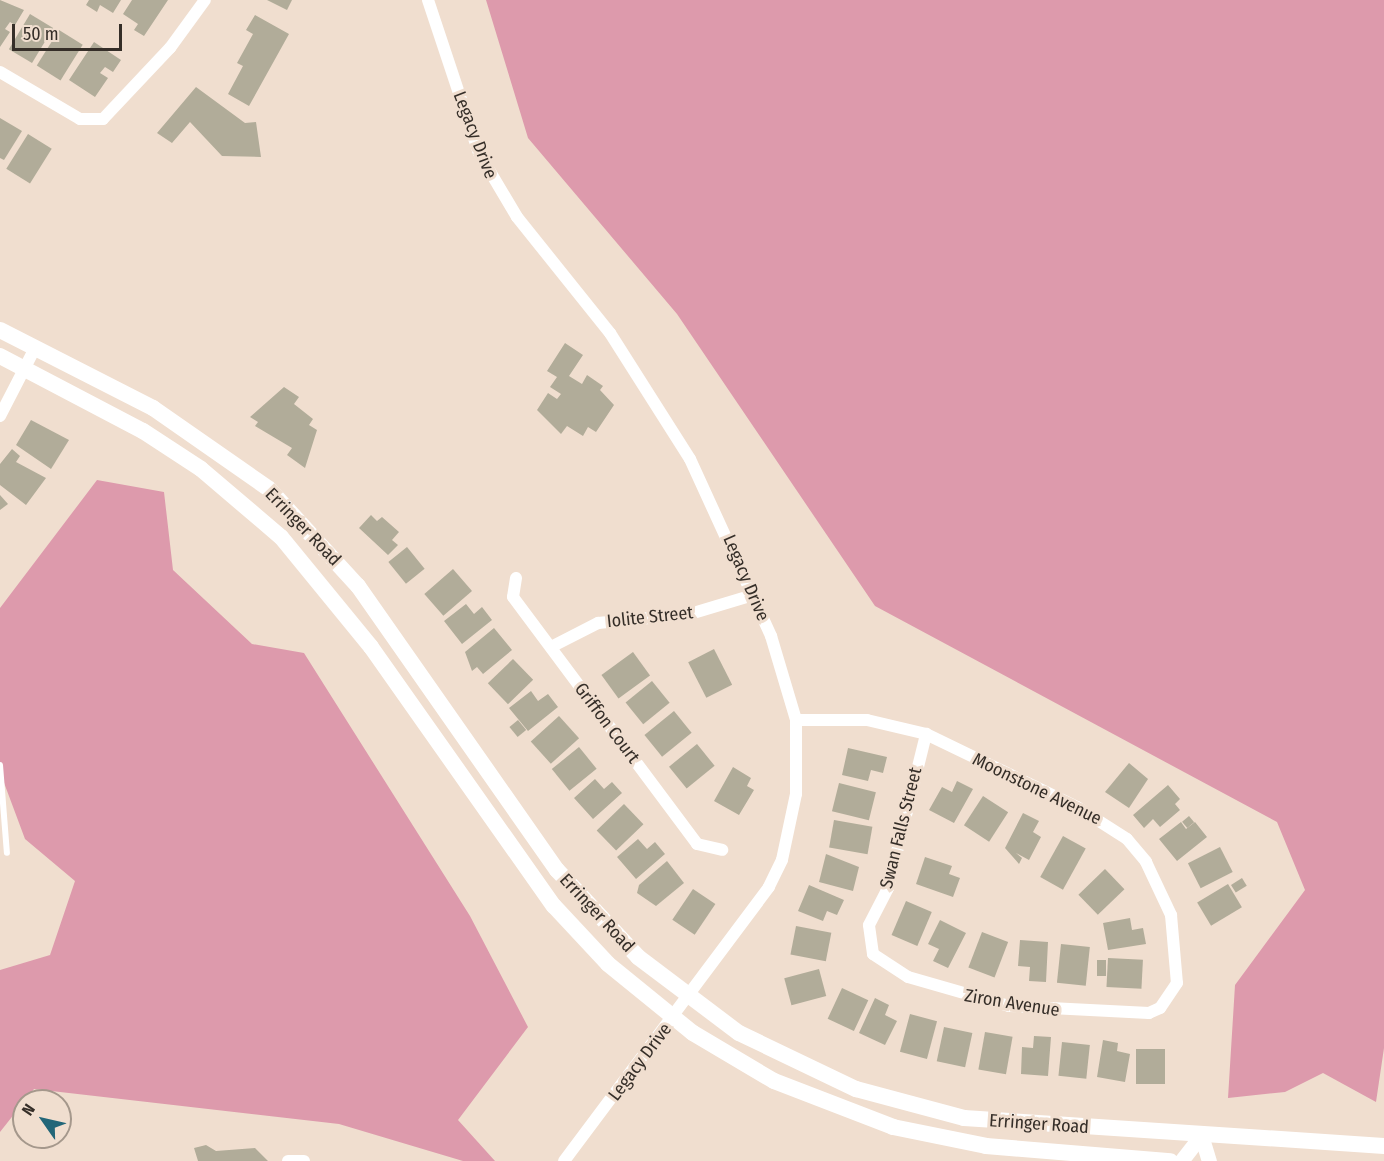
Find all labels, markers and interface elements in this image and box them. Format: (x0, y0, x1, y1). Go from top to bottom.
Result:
scale bar (15, 12, 124, 50)
text: 50 m (23, 23, 59, 45)
street label: Legacy Drive (449, 88, 501, 182)
street label: Erringer Road (261, 484, 345, 570)
street label: Legacy Drive (718, 532, 774, 624)
street label: Iolite Street (606, 602, 694, 632)
street label: Griffon Court (570, 679, 644, 767)
street label: Moonstone Avenue (969, 748, 1105, 830)
street label: Swan Falls Street (876, 765, 926, 891)
street label: Erringer Road (555, 869, 639, 957)
street label: Ziron Avenue (963, 985, 1061, 1021)
street label: Legacy Drive (604, 1019, 676, 1105)
north arrow (12, 1089, 72, 1149)
text: N (18, 1100, 39, 1119)
street label: Erringer Road (988, 1110, 1090, 1138)

